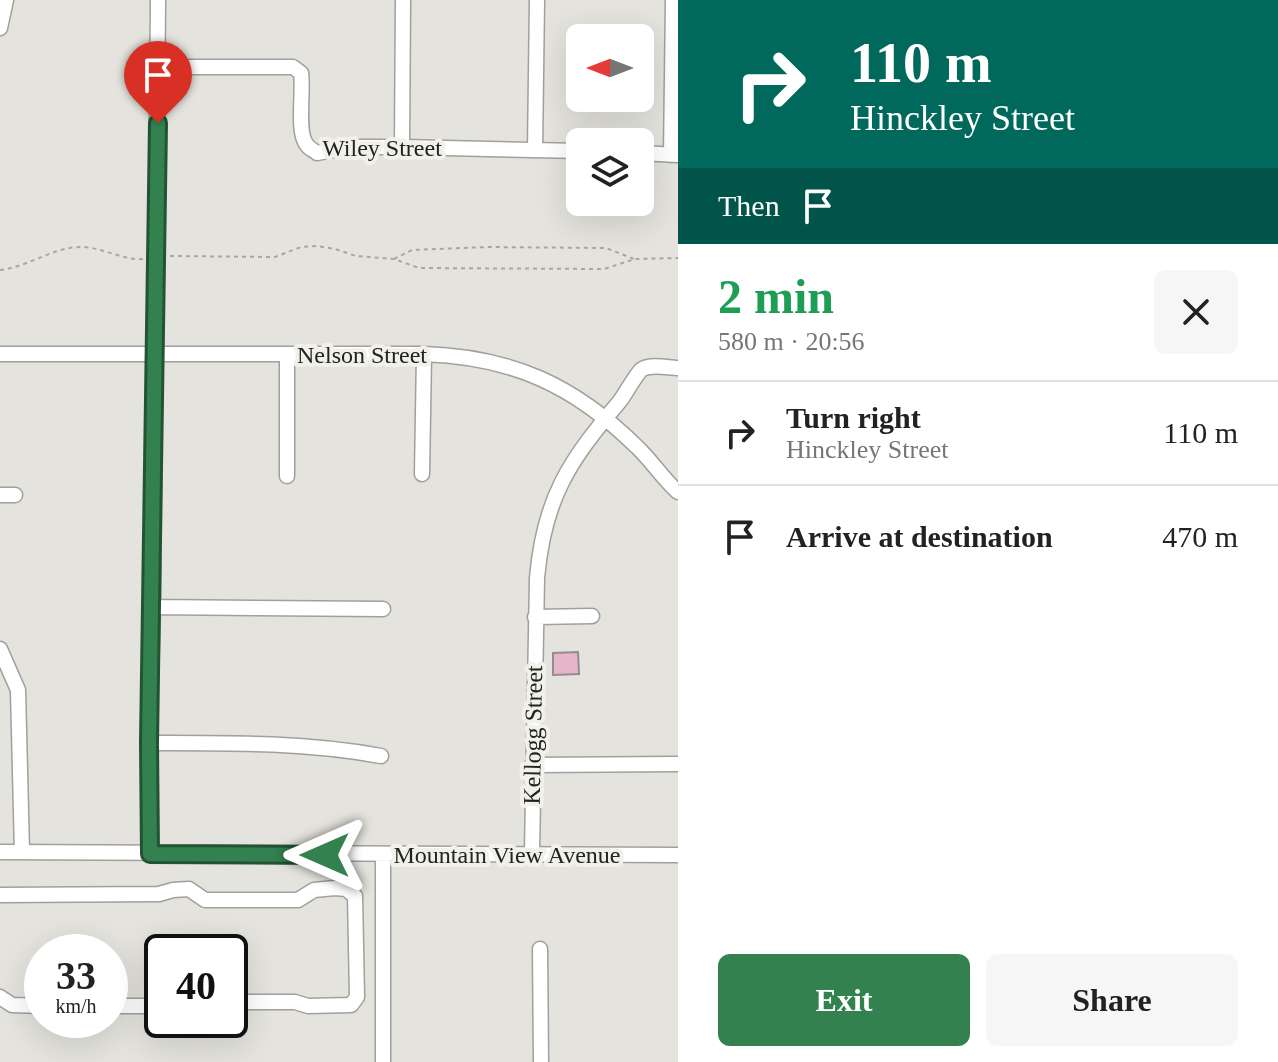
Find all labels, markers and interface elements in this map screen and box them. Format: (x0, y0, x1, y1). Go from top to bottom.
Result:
north arrow (566, 24, 654, 112)
map controls (566, 24, 654, 216)
icon: right (718, 32, 822, 136)
text: 110 m (850, 32, 992, 94)
pin (124, 41, 192, 123)
icon: arrive (136, 53, 180, 97)
text: Hinckley Street (850, 98, 1075, 138)
button: layers (566, 128, 654, 216)
street label: Wiley Street (322, 135, 442, 161)
icon: arrive (796, 184, 840, 228)
text: Then (718, 189, 780, 222)
text: 2 min (718, 270, 834, 323)
button: close (1154, 270, 1238, 354)
text: 580 m · 20:56 (718, 327, 865, 356)
street label: Nelson Street (297, 342, 427, 368)
text: Turn right (786, 401, 921, 434)
icon: right (718, 411, 762, 455)
text: 110 m (1163, 416, 1238, 449)
text: Hinckley Street (786, 435, 948, 464)
icon: arrive (718, 515, 762, 559)
text: Arrive at destination (786, 520, 1053, 553)
text: 470 m (1162, 520, 1238, 553)
street label: Kellogg Street (519, 665, 547, 805)
position arrow (283, 813, 367, 897)
street label: Mountain View Avenue (394, 842, 620, 868)
speed limit sign: 40 (144, 934, 248, 1038)
text: 33 (56, 953, 96, 998)
button: Exit (718, 954, 970, 1046)
button: Share (986, 954, 1238, 1046)
text: km/h (55, 995, 97, 1017)

